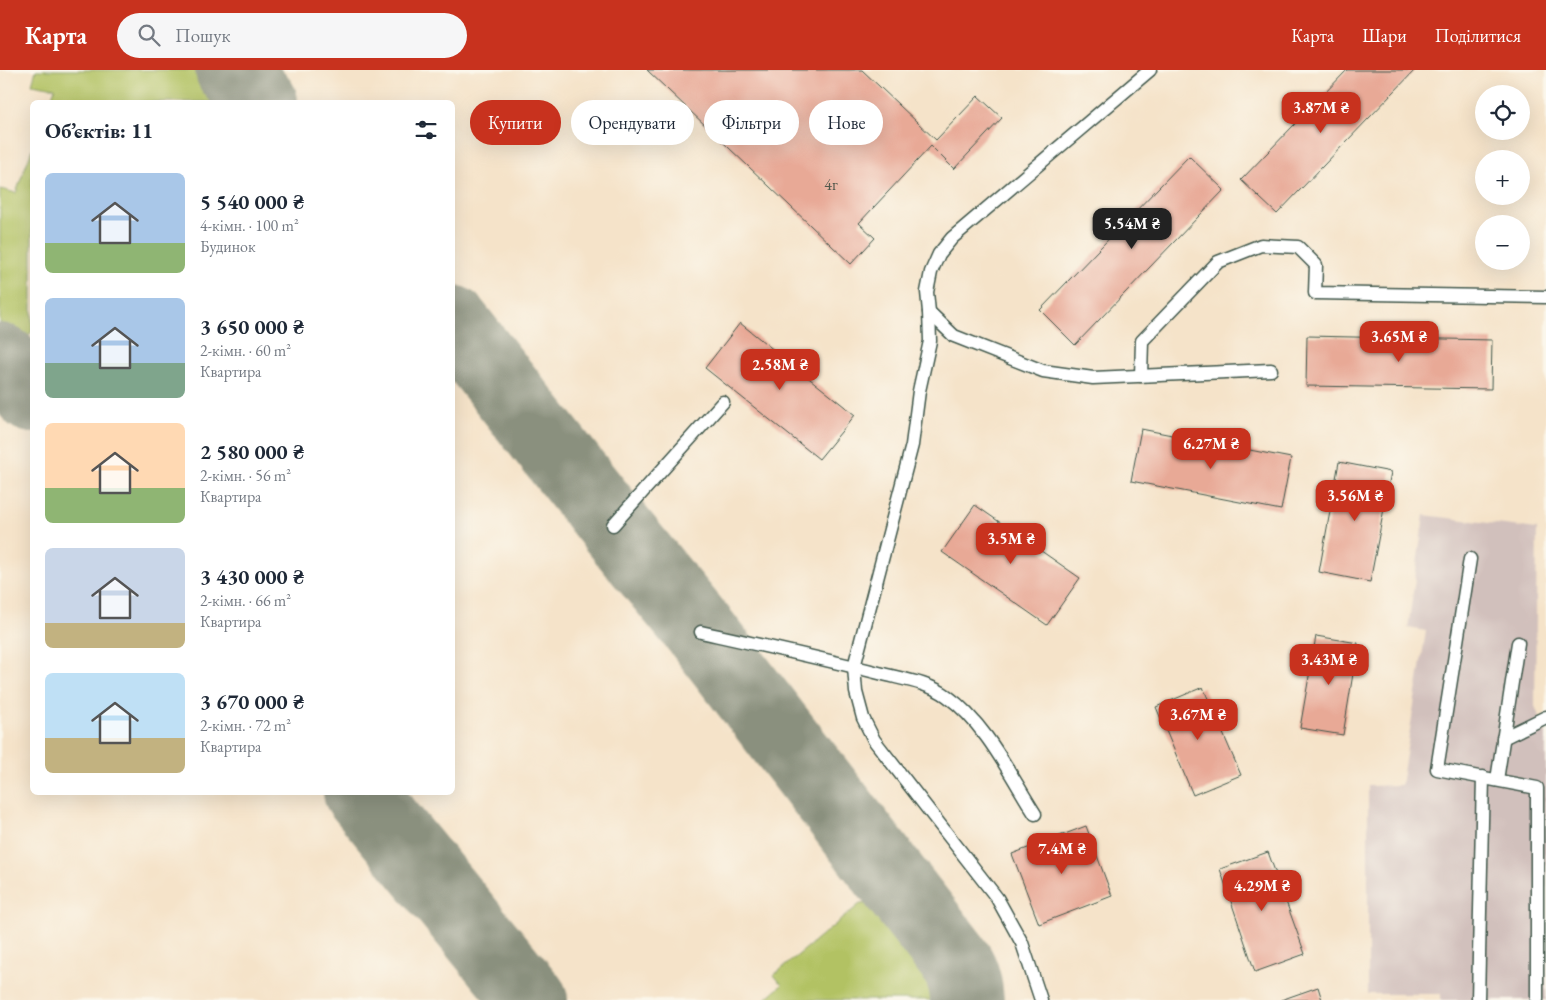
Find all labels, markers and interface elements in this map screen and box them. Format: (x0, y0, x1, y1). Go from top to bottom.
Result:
search box (117, 13, 467, 58)
text: Карта (25, 20, 87, 51)
icon: search (135, 21, 163, 49)
text: Пошук (175, 23, 231, 48)
text: Карта (1291, 24, 1334, 47)
text: Шари (1362, 24, 1407, 47)
text: Поділитися (1435, 24, 1521, 47)
map controls (1475, 85, 1530, 270)
button: locate (1475, 85, 1530, 140)
pin: 3.87M ₴ (1275, 92, 1367, 134)
text: 3.87M ₴ (1293, 97, 1349, 118)
chip: Купити (470, 100, 561, 145)
chip: Орендувати (571, 100, 694, 145)
chip: Фільтри (704, 100, 799, 145)
chip: Нове (809, 100, 883, 145)
icon: filters (412, 116, 440, 144)
text: Об’єктів: 11 (45, 117, 153, 144)
button: + (1475, 150, 1530, 205)
house number: 4г (824, 174, 838, 195)
text: 5 540 000 ₴ (200, 188, 304, 215)
icon: home (85, 193, 145, 253)
pin: 5.54M ₴ (1086, 208, 1178, 250)
text: 5.54M ₴ (1104, 213, 1160, 234)
text: 4-кімн. · 100 m² (200, 215, 299, 236)
button: − (1475, 215, 1530, 270)
text: Будинок (200, 236, 256, 257)
text: 3 650 000 ₴ (200, 313, 304, 340)
icon: home (85, 318, 145, 378)
pin: 3.65M ₴ (1353, 320, 1445, 363)
text: 3.65M ₴ (1371, 326, 1427, 347)
text: 2-кімн. · 60 m² (200, 340, 291, 361)
pin: 2.58M ₴ (734, 348, 826, 391)
text: 2.58M ₴ (752, 354, 808, 375)
text: Квартира (200, 361, 261, 382)
pin: 6.27M ₴ (1165, 428, 1257, 470)
text: 6.27M ₴ (1183, 433, 1239, 454)
text: 2 580 000 ₴ (200, 438, 304, 465)
icon: home (85, 443, 145, 503)
text: 2-кімн. · 56 m² (200, 465, 291, 486)
pin: 3.56M ₴ (1309, 480, 1401, 522)
text: 3.56M ₴ (1327, 485, 1383, 506)
text: Квартира (200, 486, 261, 507)
pin: 3.5M ₴ (970, 522, 1052, 565)
text: 3.5M ₴ (987, 528, 1035, 549)
text: 3 430 000 ₴ (200, 563, 304, 590)
icon: home (85, 568, 145, 628)
text: 2-кімн. · 66 m² (200, 590, 291, 611)
text: Квартира (200, 611, 261, 632)
pin: 3.43M ₴ (1283, 644, 1375, 686)
text: 3.43M ₴ (1301, 649, 1357, 670)
text: 3 670 000 ₴ (200, 688, 304, 715)
icon: home (85, 693, 145, 753)
pin: 3.67M ₴ (1152, 698, 1244, 741)
text: 3.67M ₴ (1170, 704, 1226, 725)
text: 2-кімн. · 72 m² (200, 715, 291, 736)
text: Квартира (200, 736, 261, 757)
pin: 7.4M ₴ (1021, 832, 1103, 875)
text: 7.4M ₴ (1038, 838, 1086, 859)
pin: 4.29M ₴ (1216, 870, 1308, 912)
text: 4.29M ₴ (1234, 875, 1290, 896)

